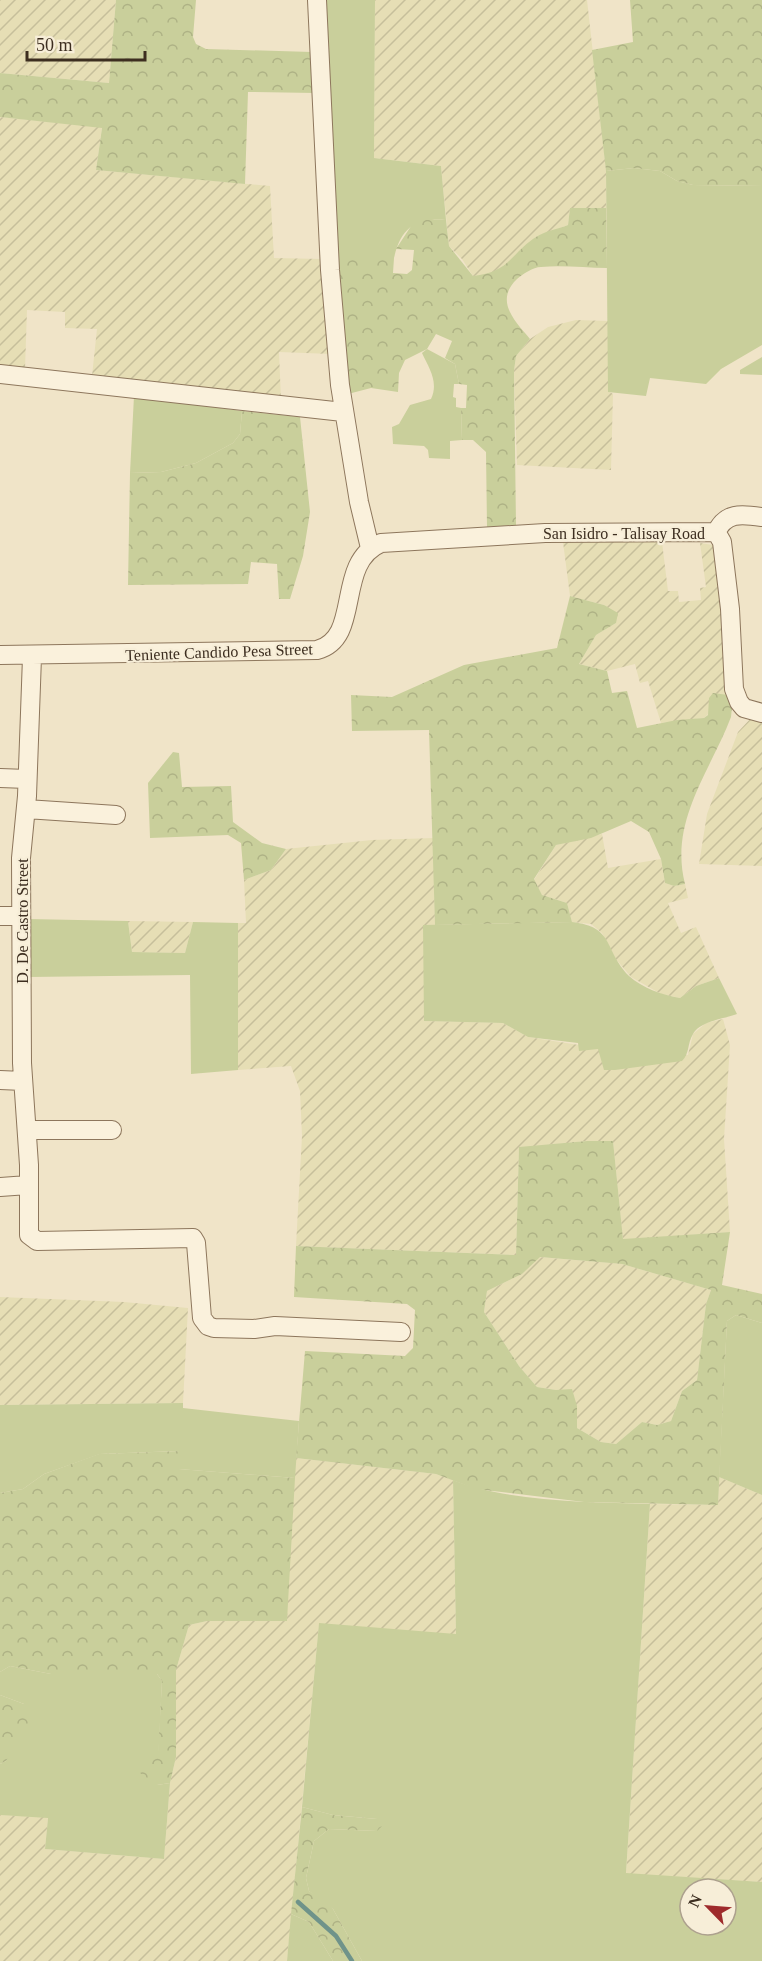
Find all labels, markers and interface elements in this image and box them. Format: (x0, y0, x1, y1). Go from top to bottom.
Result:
scale bar (27, 24, 146, 62)
text: 50 m (36, 35, 73, 55)
street label: San Isidro - Talisay Road (543, 525, 705, 543)
street label: Teniente Candido Pesa Street (125, 640, 314, 664)
street label: D. De Castro Street (14, 858, 31, 984)
north arrow (678, 1877, 738, 1937)
text: N (685, 1892, 705, 1910)

